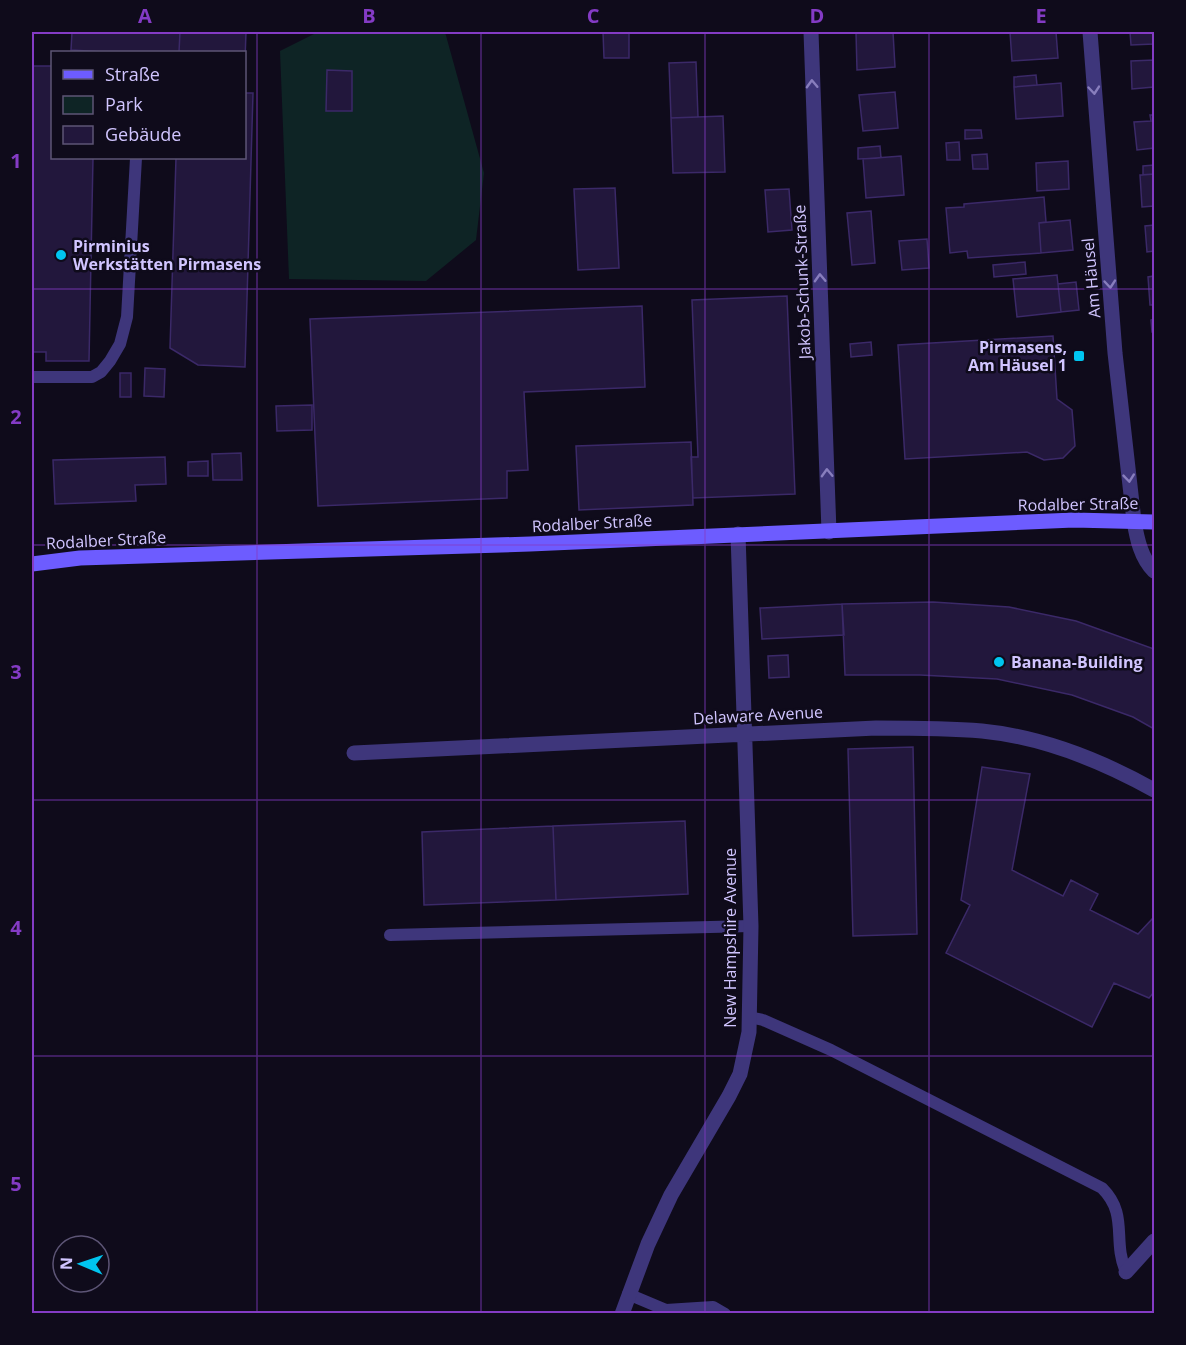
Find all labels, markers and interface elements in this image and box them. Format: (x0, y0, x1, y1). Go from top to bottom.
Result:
text: A (138, 2, 152, 29)
text: B (362, 2, 376, 29)
text: C (587, 2, 600, 29)
text: D (810, 2, 824, 29)
text: E (1035, 2, 1047, 29)
legend (51, 51, 246, 159)
text: Straße (105, 62, 160, 86)
one-way arrow (806, 79, 819, 88)
one-way arrow (1088, 85, 1101, 94)
text: Park (105, 92, 143, 116)
text: Gebäude (105, 122, 181, 146)
text: 1 (10, 147, 22, 174)
street label: Jakob-Schunk-Straße (788, 204, 816, 362)
place label: Pirminius Werkstätten Pirmasens (73, 235, 261, 275)
street label: Am Häusel (1077, 237, 1105, 319)
marker: Pirminius Werkstätten Pirmasens (54, 248, 68, 262)
one-way arrow (813, 274, 826, 283)
one-way arrow (1103, 280, 1116, 289)
place label: Pirmasens, Am Häusel 1 (968, 336, 1067, 376)
marker: Pirmasens, Am Häusel 1 (1072, 349, 1086, 363)
text: 2 (10, 403, 22, 430)
one-way arrow (821, 469, 833, 478)
one-way arrow (1122, 474, 1135, 483)
street label: Rodalber Straße (1018, 492, 1138, 516)
street label: Rodalber Straße (531, 509, 653, 537)
street label: Rodalber Straße (45, 526, 167, 554)
place label: Banana-Building (1011, 651, 1143, 673)
marker: Banana-Building (992, 655, 1006, 669)
text: 3 (10, 658, 22, 685)
street label: Delaware Avenue (692, 701, 824, 729)
street label: New Hampshire Avenue (719, 848, 741, 1028)
text: 4 (10, 914, 22, 941)
text: 5 (10, 1170, 22, 1197)
north arrow (51, 1234, 111, 1294)
text: N (55, 1257, 77, 1270)

